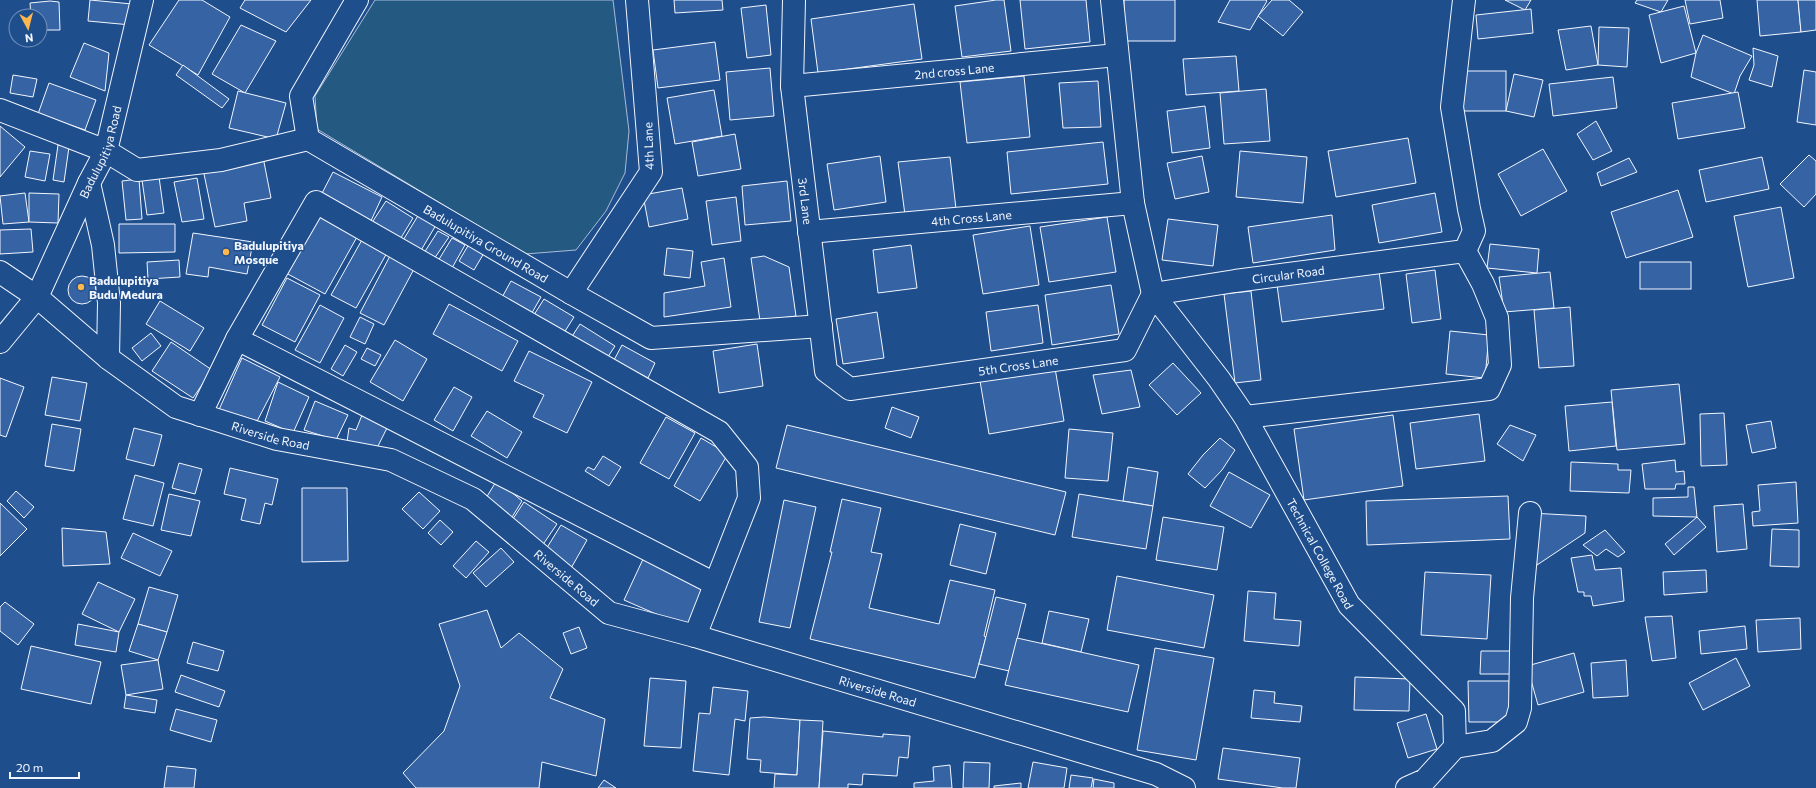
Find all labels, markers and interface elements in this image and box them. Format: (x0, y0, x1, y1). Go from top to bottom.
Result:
north arrow (8, 8, 48, 48)
text: N (24, 31, 34, 45)
street label: 2nd cross Lane (914, 60, 995, 81)
street label: Badulupitiya Road (76, 104, 124, 200)
street label: 4th Lane (640, 122, 656, 170)
street label: 3rd Lane (796, 177, 815, 225)
street label: Badulupitiya Ground Road (421, 201, 551, 285)
street label: 4th Cross Lane (930, 207, 1012, 228)
place label: Badulupitiya Mosque (234, 238, 304, 266)
marker: Badulupitiya Mosque (221, 247, 231, 257)
street label: Circular Road (1251, 262, 1325, 286)
place label: Badulupitiya Budu Medura (89, 273, 163, 301)
marker: Badulupitiya Budu Medura (76, 282, 86, 292)
street label: 5th Cross Lane (977, 353, 1059, 378)
street label: Riverside Road (230, 418, 311, 452)
street label: Technical College Road (1284, 496, 1357, 611)
street label: Riverside Road (531, 546, 602, 609)
street label: Riverside Road (837, 672, 918, 709)
scale bar (10, 754, 79, 780)
text: 20 m (16, 760, 43, 774)

